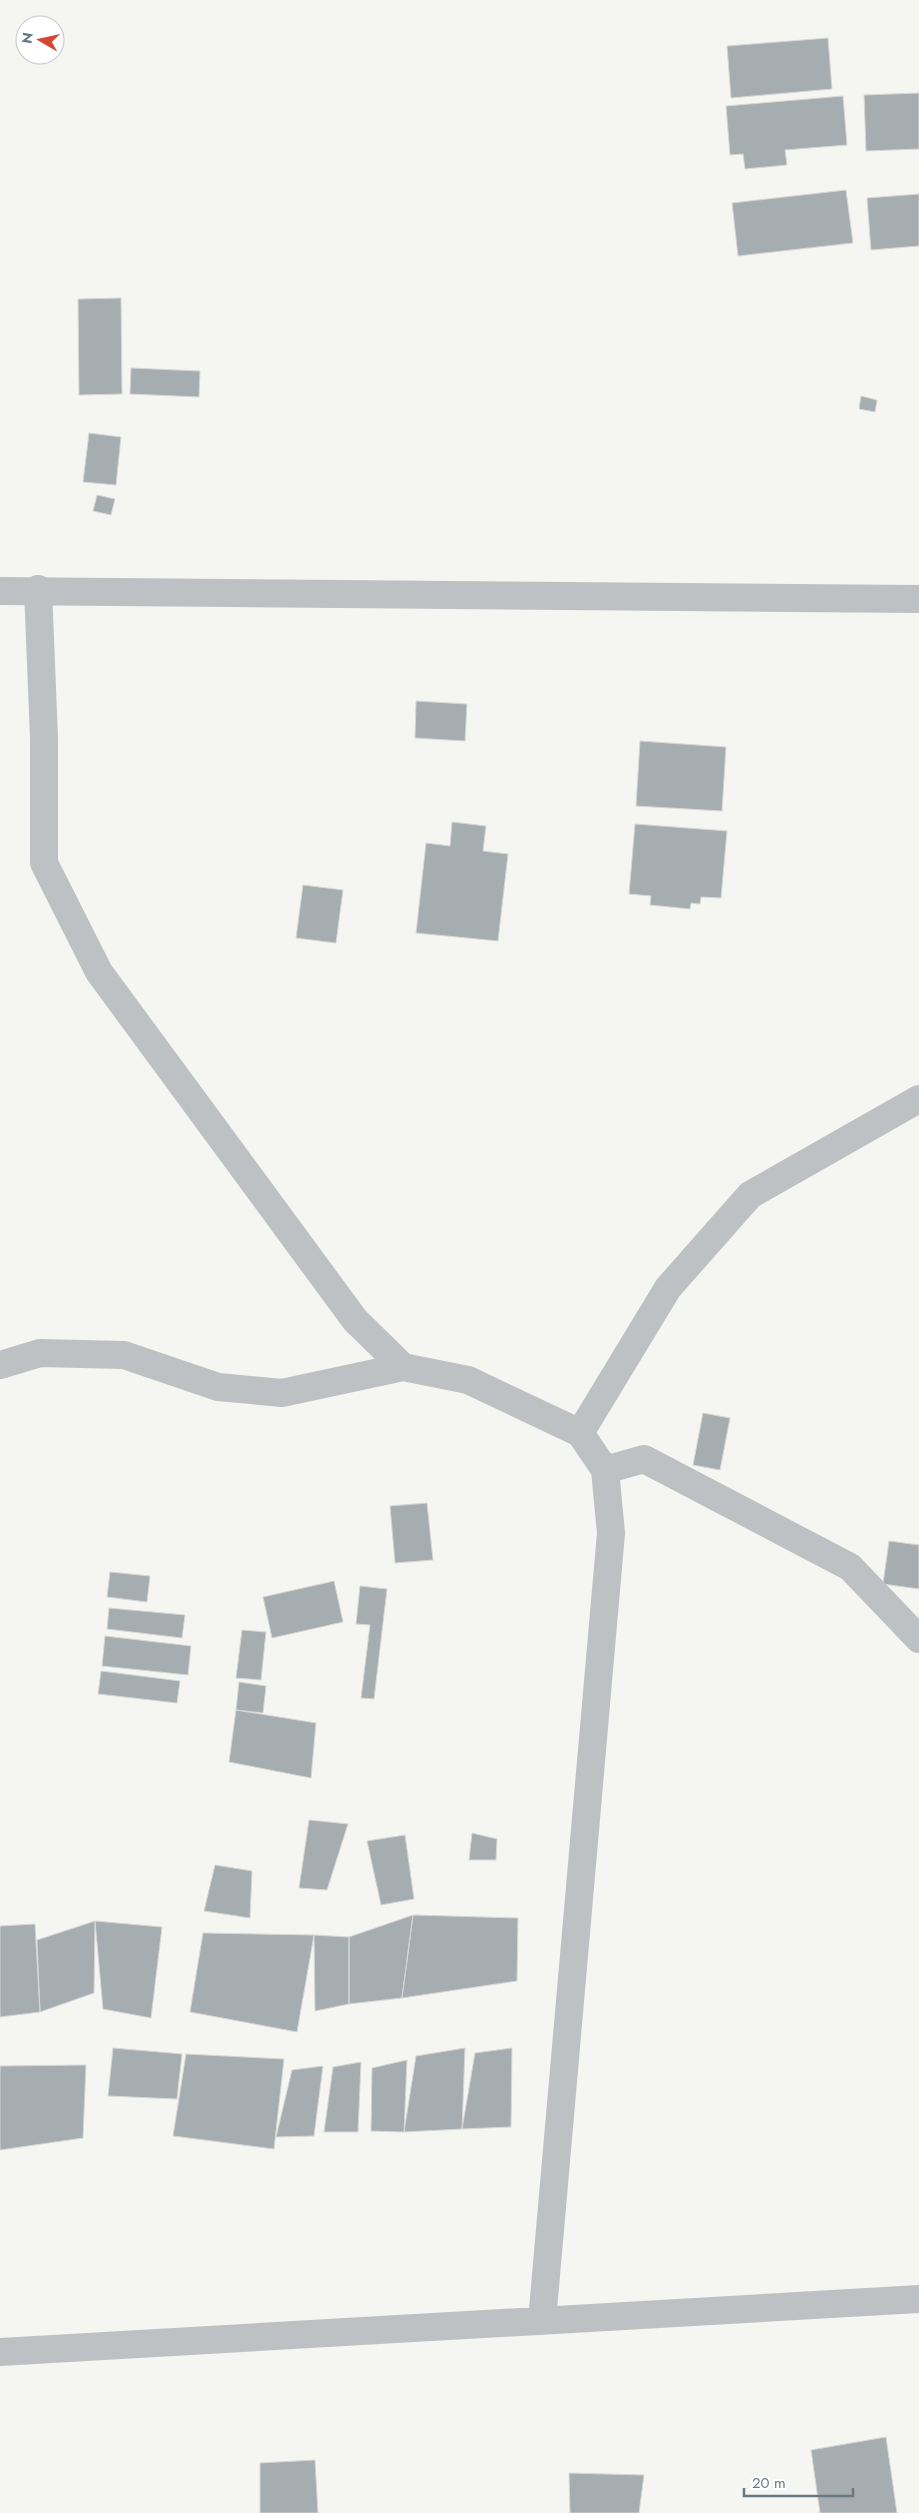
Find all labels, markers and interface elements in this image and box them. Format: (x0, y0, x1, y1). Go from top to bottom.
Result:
north arrow (15, 15, 65, 65)
text: N (16, 31, 38, 45)
scale bar (744, 2466, 853, 2498)
text: 20 m (752, 2472, 786, 2494)

